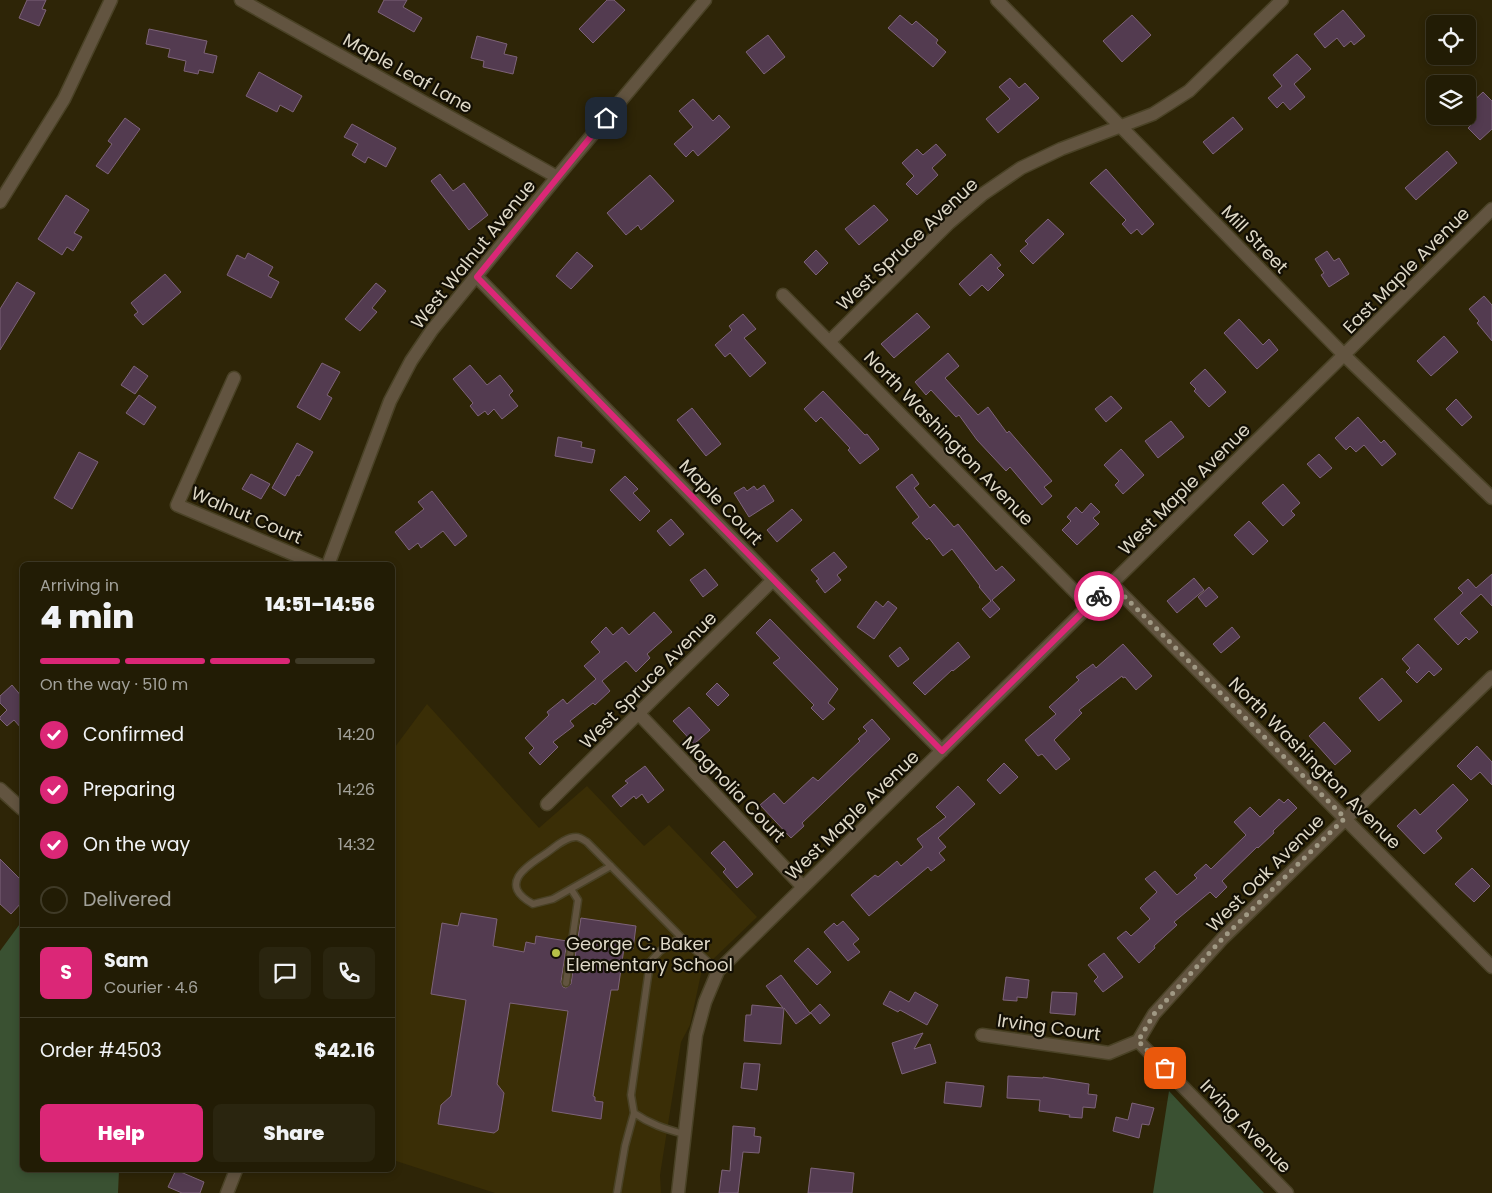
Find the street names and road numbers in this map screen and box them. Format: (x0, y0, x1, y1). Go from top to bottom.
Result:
street label: Maple Leaf Lane (339, 27, 477, 119)
street label: West Spruce Avenue (831, 172, 983, 316)
street label: West Walnut Avenue (405, 174, 541, 334)
street label: Mill Street (1216, 199, 1294, 279)
street label: East Maple Avenue (1337, 201, 1475, 339)
street label: North Washington Avenue (859, 345, 1039, 531)
street label: West Maple Avenue (1112, 417, 1256, 561)
street label: Maple Court (674, 454, 768, 550)
street label: Walnut Court (187, 480, 307, 550)
street label: West Spruce Avenue (574, 606, 722, 754)
street label: North Washington Avenue (1223, 671, 1407, 855)
street label: Magnolia Court (677, 730, 791, 848)
street label: West Maple Avenue (780, 744, 924, 886)
street label: West Oak Avenue (1200, 808, 1330, 938)
street label: Irving Court (996, 1007, 1102, 1047)
street label: Irving Avenue (1195, 1074, 1297, 1178)

